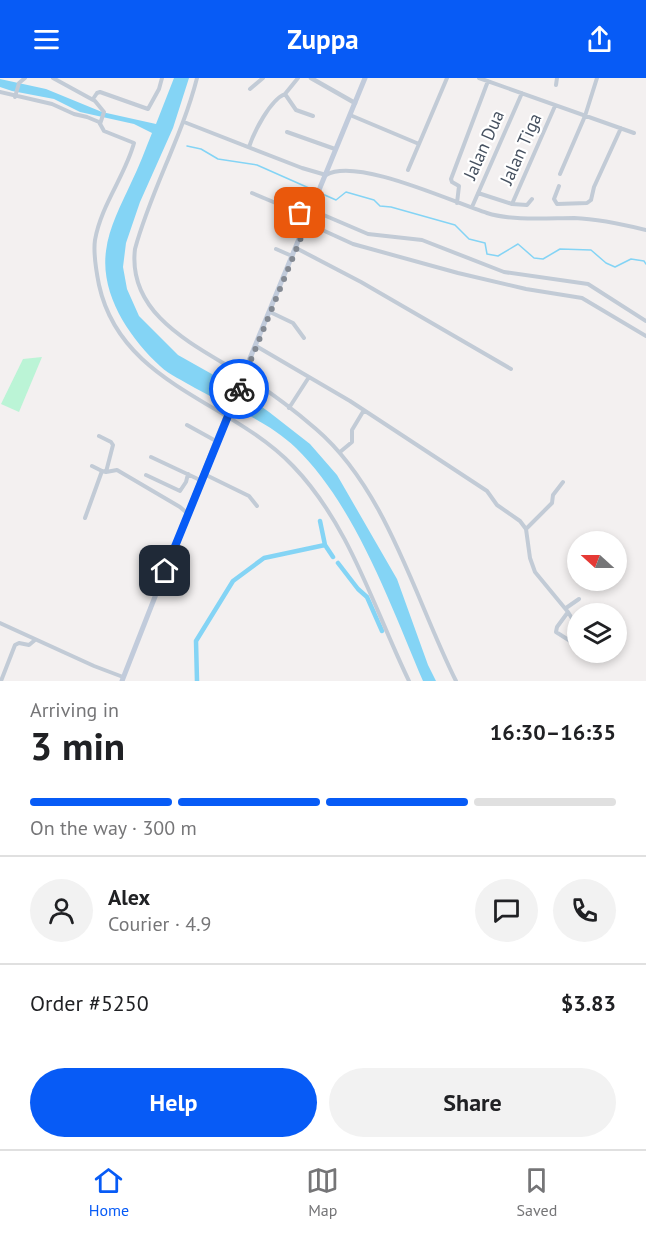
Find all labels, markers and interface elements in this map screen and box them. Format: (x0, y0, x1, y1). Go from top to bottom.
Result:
text: Zuppa (287, 22, 359, 56)
icon: menu (30, 23, 63, 56)
icon: share (583, 23, 616, 56)
street label: Jalan Dua (458, 107, 509, 184)
street label: Jalan Tiga (494, 109, 546, 189)
pin (274, 187, 325, 238)
icon: bag (283, 196, 316, 229)
courier (209, 359, 269, 419)
icon: bike (223, 373, 256, 406)
north arrow (567, 531, 627, 591)
map controls (567, 531, 627, 663)
pin (139, 545, 190, 596)
icon: home (148, 554, 181, 587)
button: layers (567, 603, 627, 663)
text: Arriving in (30, 697, 119, 723)
text: 16:30–16:35 (490, 718, 616, 746)
text: 3 min (30, 720, 125, 771)
text: On the way · 300 m (30, 815, 197, 841)
button: person (30, 879, 93, 942)
button: chat (475, 879, 538, 942)
button: phone (553, 879, 616, 942)
text: Alex (108, 883, 150, 911)
text: Courier · 4.9 (108, 911, 211, 937)
text: Order #5250 (30, 989, 149, 1017)
text: $3.83 (561, 989, 616, 1017)
button: Help (30, 1068, 317, 1137)
button: Share (329, 1068, 616, 1137)
tab: Home (89, 1164, 129, 1220)
tab: Map (306, 1164, 339, 1220)
tab: Saved (517, 1164, 557, 1220)

